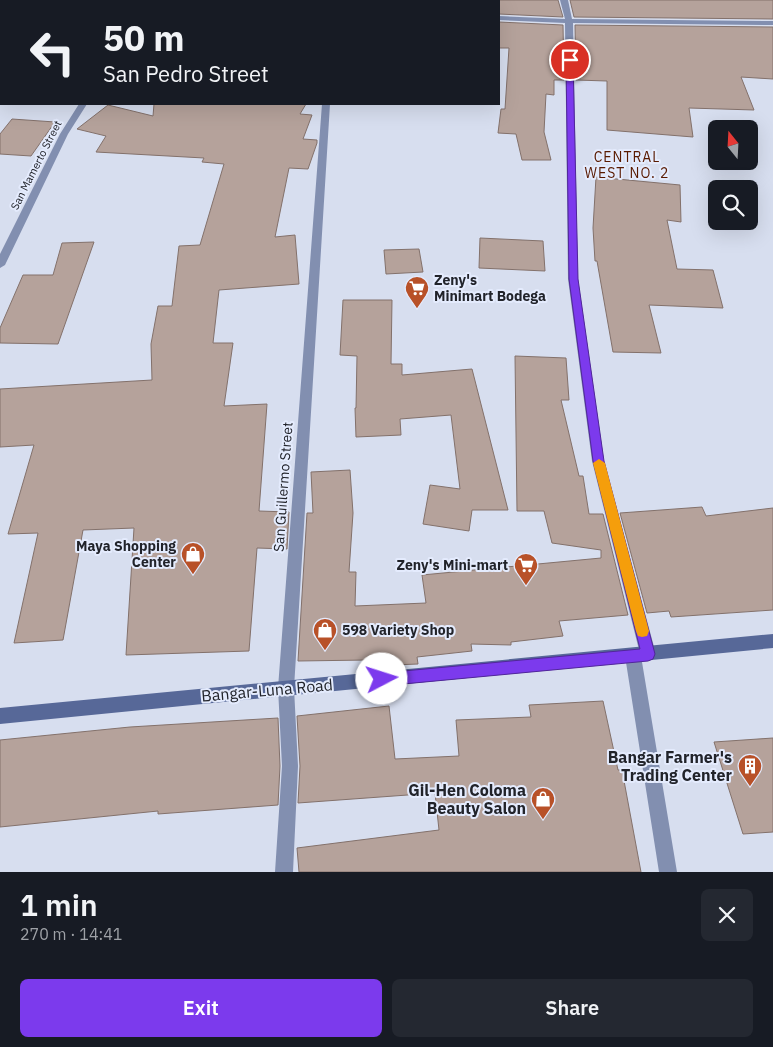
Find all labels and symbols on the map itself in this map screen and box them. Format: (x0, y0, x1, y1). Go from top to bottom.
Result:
pin (549, 39, 591, 81)
street label: San Mamerto Street (7, 118, 65, 212)
north arrow (708, 120, 758, 170)
district label: CENTRAL WEST NO. 2 (585, 148, 669, 182)
place label: Zeny's Minimart Bodega (434, 271, 546, 305)
supermarket icon: Zeny's Minimart Bodega (404, 275, 430, 309)
street label: San Guillermo Street (269, 421, 297, 553)
place label: Maya Shopping Center (76, 537, 176, 571)
shop icon: Maya Shopping Center (180, 541, 206, 575)
supermarket icon: Zeny's Mini-mart (513, 552, 539, 586)
place label: Zeny's Mini-mart (397, 556, 508, 574)
shop icon: 598 Variety Shop (312, 617, 338, 651)
place label: 598 Variety Shop (342, 621, 454, 639)
position arrow (355, 652, 407, 704)
street label: Bangar-Luna Road (200, 674, 334, 706)
place label: Bangar Farmer's Trading Center (608, 747, 733, 785)
building icon: Bangar Farmer's Trading Center (737, 753, 763, 787)
place label: Gil-Hen Coloma Beauty Salon (408, 780, 526, 818)
shop icon: Gil-Hen Coloma Beauty Salon (530, 786, 556, 820)

